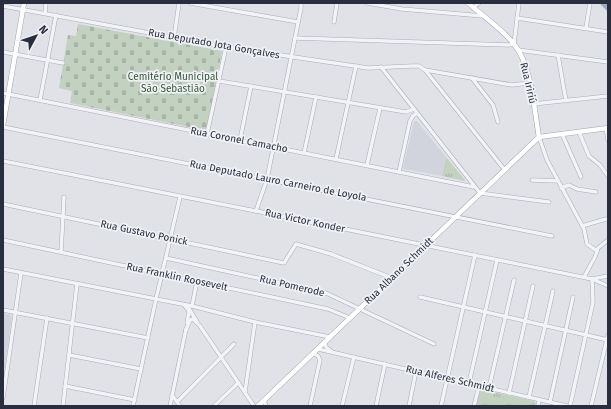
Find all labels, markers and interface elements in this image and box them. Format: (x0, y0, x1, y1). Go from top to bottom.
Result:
north arrow (16, 16, 56, 56)
text: N (36, 23, 51, 37)
street label: Rua Deputado Jota Gonçalves (147, 27, 281, 62)
street label: Rua Iririú (517, 61, 540, 105)
park label: Cemitério Municipal São Sebastião (128, 71, 218, 95)
street label: Rua Coronel Camacho (189, 125, 289, 155)
street label: Rua Deputado Lauro Carneiro de Loyola (189, 158, 367, 204)
street label: Rua Victor Konder (264, 207, 346, 235)
street label: Rua Gustavo Ponick (99, 218, 190, 248)
street label: Rua Albano Schmidt (362, 235, 436, 307)
street label: Rua Franklin Roosevelt (125, 260, 229, 294)
street label: Rua Pomerode (258, 273, 326, 299)
street label: Rua Alferes Schmidt (404, 363, 496, 395)

